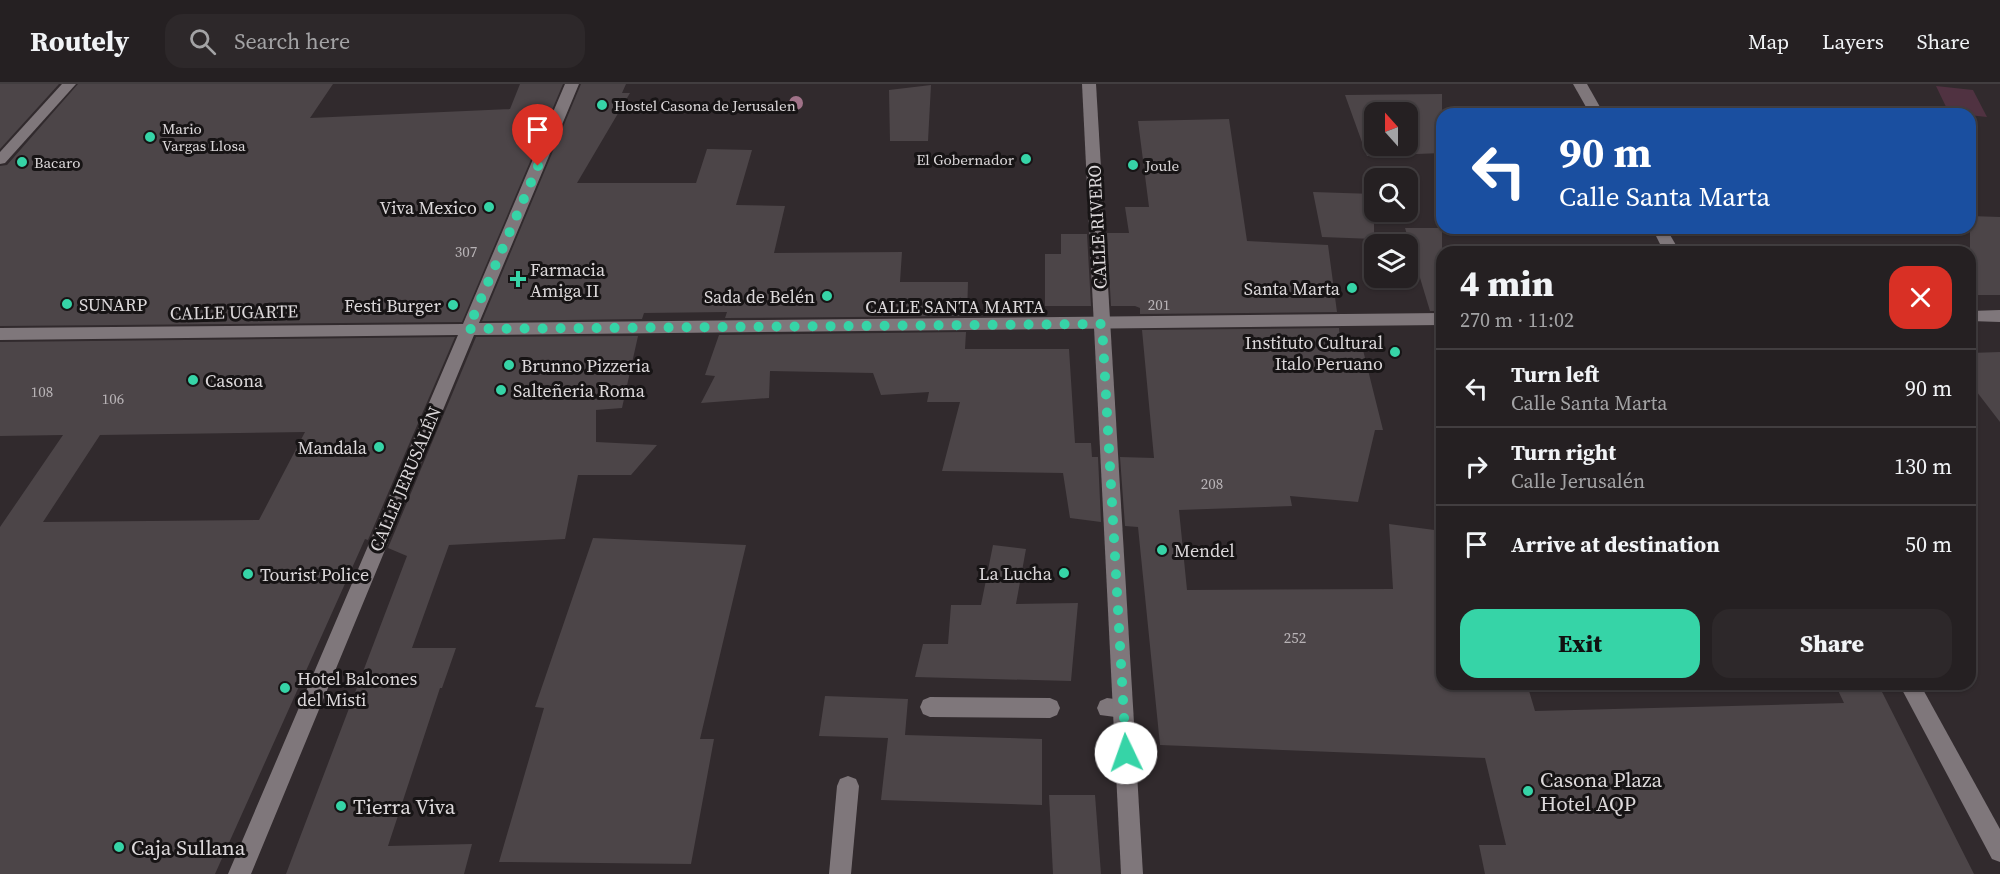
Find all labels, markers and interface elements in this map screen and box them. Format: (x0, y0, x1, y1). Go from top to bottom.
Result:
search box (165, 14, 585, 68)
text: Routely (30, 22, 129, 60)
icon: search (186, 25, 219, 58)
text: Search here (234, 26, 350, 56)
text: Map (1748, 27, 1789, 56)
text: Layers (1822, 27, 1884, 56)
text: Share (1917, 27, 1970, 56)
place label: Hostel Casona de Jerusalen (614, 95, 796, 116)
marker: Hostel Casona de Jerusalen (595, 98, 609, 112)
north arrow (1364, 102, 1418, 156)
map controls (1364, 102, 1418, 288)
pin (512, 104, 563, 166)
icon: arrive (521, 113, 554, 146)
place label: Mario Vargas Llosa (162, 118, 246, 156)
text: 90 m (1559, 123, 1652, 181)
marker: Mario Vargas Llosa (143, 130, 157, 144)
icon: left (1460, 132, 1538, 210)
place label: El Gobernador (916, 149, 1015, 170)
place label: Bacaro (34, 152, 80, 173)
marker: El Gobernador (1019, 152, 1033, 166)
marker: Bacaro (15, 155, 29, 169)
place label: Joule (1144, 155, 1180, 176)
marker: Joule (1126, 158, 1140, 172)
street label: CALLE RIVERO (1081, 164, 1113, 290)
button: search (1364, 168, 1418, 222)
text: Calle Santa Marta (1559, 178, 1770, 215)
place label: Viva Mexico (380, 195, 477, 220)
marker: Viva Mexico (482, 200, 496, 214)
button: layers (1364, 234, 1418, 288)
house number: 307 (455, 241, 477, 262)
place label: Farmacia Amiga II (530, 257, 606, 303)
text: 4 min (1460, 259, 1554, 308)
button: close (1889, 266, 1952, 329)
marker: Farmacia Amiga II (511, 272, 525, 286)
place label: Santa Marta (1244, 276, 1341, 301)
marker: Santa Marta (1345, 281, 1359, 295)
place label: Sada de Belén (704, 284, 815, 309)
marker: Sada de Belén (820, 289, 834, 303)
place label: SUNARP (79, 292, 148, 317)
place label: Festi Burger (344, 293, 441, 318)
street label: CALLE SANTA MARTA (865, 294, 1045, 319)
house number: 201 (1148, 294, 1170, 315)
marker: SUNARP (60, 297, 74, 311)
street label: CALLE UGARTE (170, 298, 298, 326)
marker: Festi Burger (446, 298, 460, 312)
text: 270 m · 11:02 (1460, 306, 1574, 334)
place label: Instituto Cultural Italo Peruano (1245, 330, 1383, 376)
marker: Instituto Cultural Italo Peruano (1388, 345, 1402, 359)
place label: Brunno Pizzeria (521, 353, 651, 378)
marker: Brunno Pizzeria (502, 358, 516, 372)
text: Turn left (1511, 359, 1599, 389)
place label: Casona (205, 368, 264, 393)
icon: left (1460, 372, 1493, 405)
marker: Casona (186, 373, 200, 387)
text: 90 m (1905, 373, 1952, 403)
place label: Salteñeria Roma (513, 378, 646, 403)
house number: 108 (31, 381, 53, 402)
marker: Salteñeria Roma (494, 383, 508, 397)
house number: 106 (102, 388, 124, 409)
text: Calle Santa Marta (1511, 389, 1668, 417)
street label: CALLE JERUSALÉN (363, 403, 447, 555)
place label: Mandala (298, 435, 368, 460)
text: Turn right (1511, 437, 1616, 467)
marker: Mandala (372, 440, 386, 454)
icon: right (1460, 450, 1493, 483)
text: 130 m (1894, 451, 1952, 481)
text: Calle Jerusalén (1511, 467, 1645, 495)
house number: 208 (1201, 473, 1223, 494)
icon: arrive (1460, 528, 1493, 561)
text: Arrive at destination (1511, 529, 1720, 559)
text: 50 m (1905, 529, 1952, 559)
place label: Mendel (1174, 538, 1235, 563)
marker: Mendel (1155, 543, 1169, 557)
place label: La Lucha (979, 561, 1053, 586)
place label: Tourist Police (260, 562, 369, 587)
marker: La Lucha (1057, 566, 1071, 580)
marker: Tourist Police (241, 567, 255, 581)
button: Exit (1460, 609, 1700, 678)
button: Share (1712, 609, 1952, 678)
house number: 252 (1284, 627, 1306, 648)
place label: Hotel Balcones del Misti (297, 666, 418, 712)
marker: Hotel Balcones del Misti (278, 681, 292, 695)
position arrow (1094, 721, 1158, 785)
place label: Casona Plaza Hotel AQP (1540, 765, 1663, 818)
marker: Casona Plaza Hotel AQP (1521, 784, 1535, 798)
place label: Tierra Viva (353, 792, 456, 821)
marker: Tierra Viva (334, 799, 348, 813)
place label: Caja Sullana (131, 833, 246, 862)
marker: Caja Sullana (112, 840, 126, 854)

